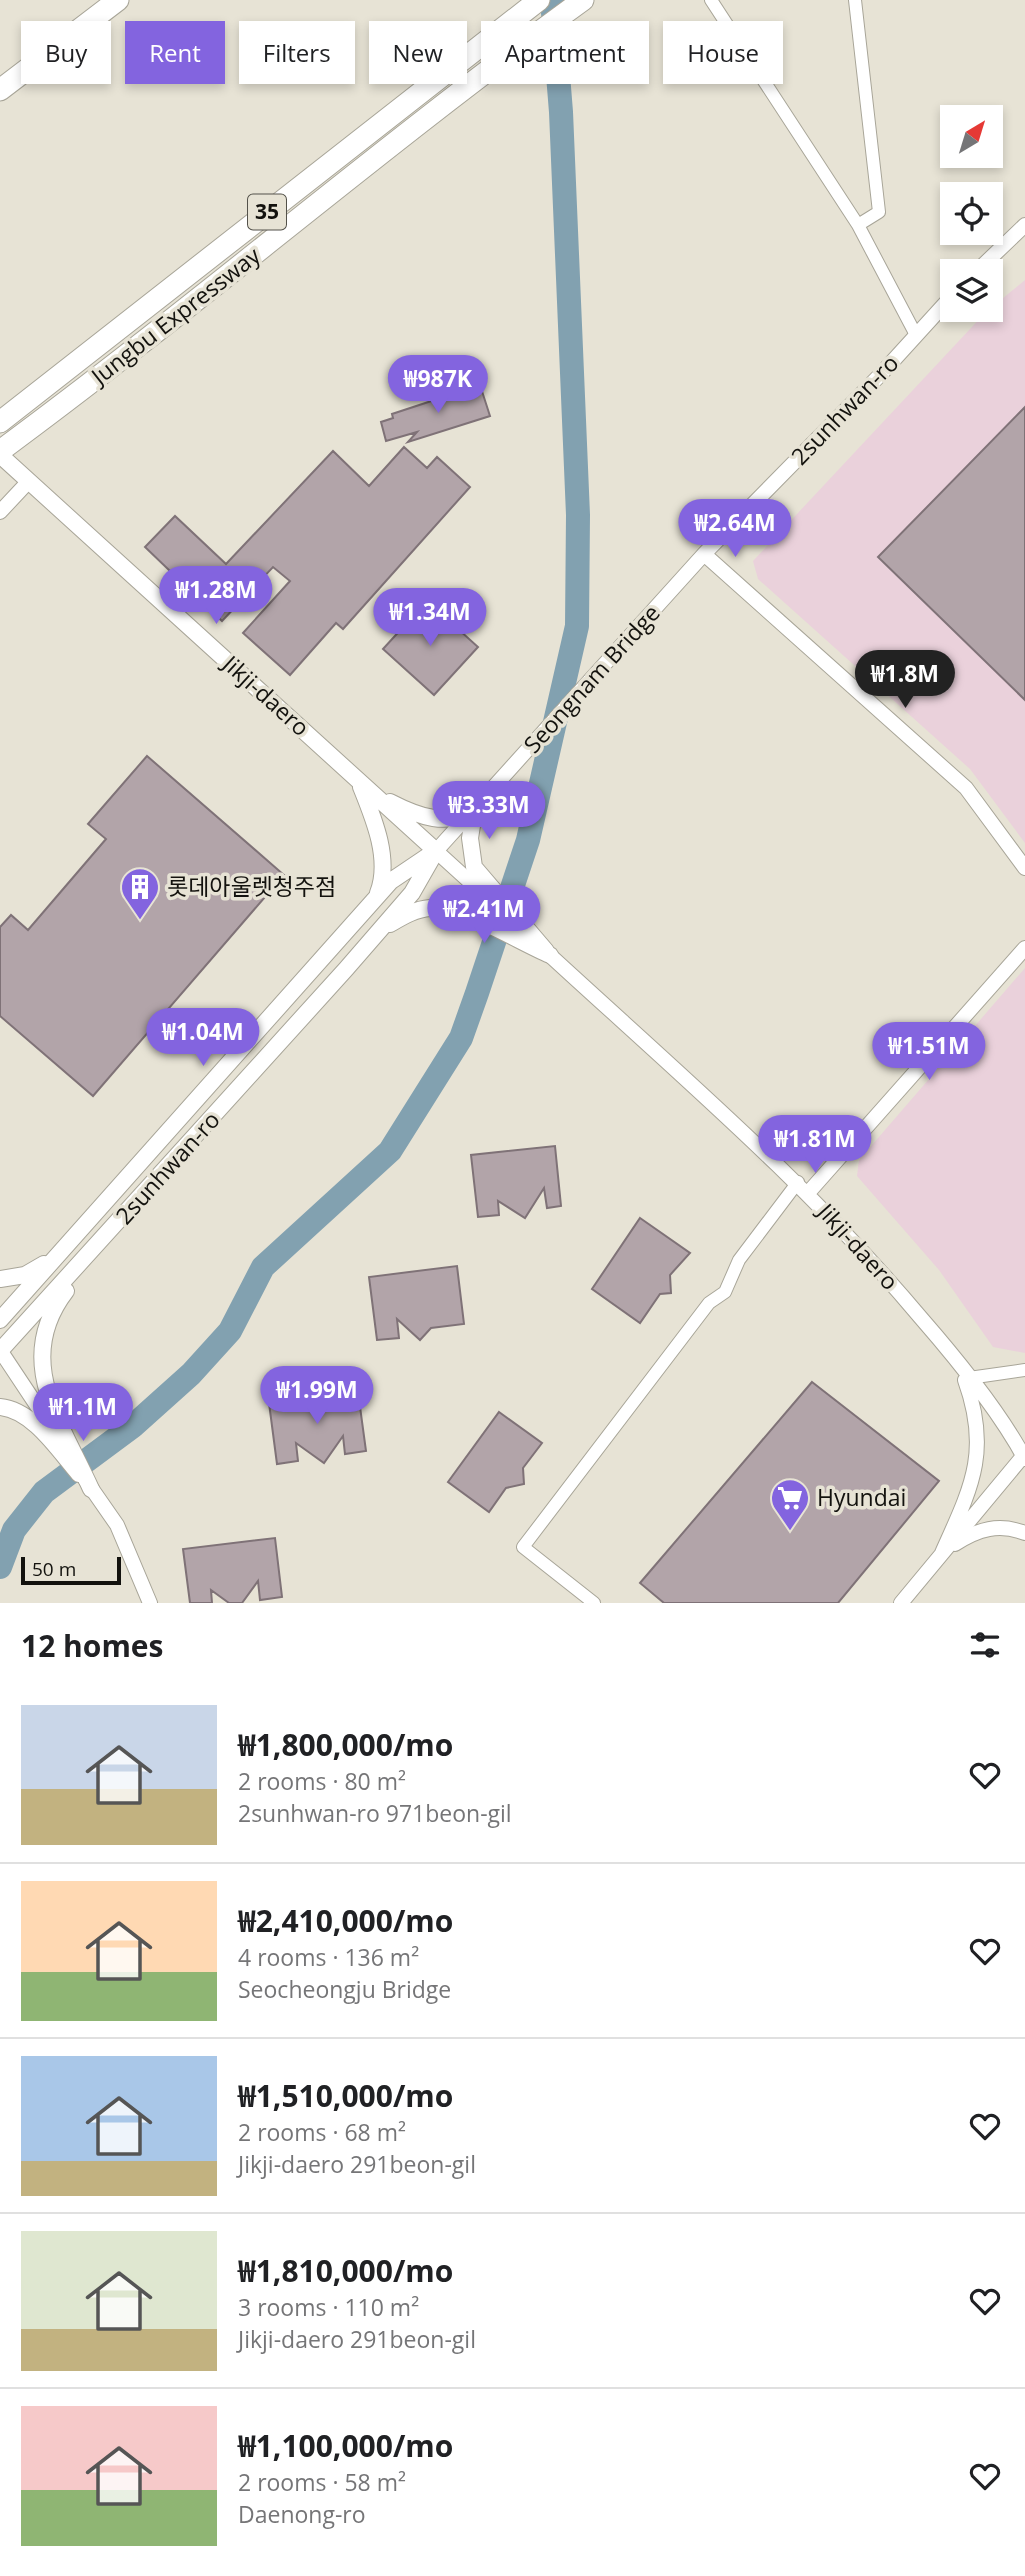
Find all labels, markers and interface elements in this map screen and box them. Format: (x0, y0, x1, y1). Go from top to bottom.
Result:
chip: Buy (21, 21, 111, 84)
chip: Rent (125, 21, 225, 84)
chip: Filters (239, 21, 355, 84)
chip: New (369, 21, 467, 84)
chip: Apartment (481, 21, 649, 84)
chip: House (663, 21, 783, 84)
north arrow (940, 105, 1003, 168)
map controls (940, 105, 1003, 322)
button: locate (940, 182, 1003, 245)
road number: 35 (248, 194, 286, 230)
street label: Jungbu Expressway (83, 239, 267, 393)
button: layers (940, 259, 1003, 322)
street label: 2sunhwan-ro (784, 347, 905, 471)
pin: ₩987K (389, 356, 487, 415)
text: ₩987K (404, 362, 472, 394)
pin: ₩2.64M (678, 500, 792, 559)
text: ₩2.64M (694, 506, 776, 538)
pin: ₩1.28M (159, 566, 273, 626)
text: ₩1.28M (175, 573, 257, 605)
pin: ₩1.34M (373, 588, 487, 648)
text: ₩1.34M (389, 595, 471, 627)
street label: Seongnam Bridge (516, 597, 667, 760)
street label: Jikji-daero (215, 647, 317, 743)
pin: ₩1.8M (856, 650, 954, 710)
text: ₩1.8M (871, 657, 939, 689)
pin: ₩3.33M (432, 782, 546, 841)
text: ₩3.33M (448, 788, 530, 820)
building icon: 롯데아울렛청주점 (119, 866, 161, 921)
place label: 롯데아울렛청주점 (167, 870, 336, 902)
pin: ₩2.41M (427, 886, 541, 945)
text: ₩2.41M (443, 892, 525, 924)
pin: ₩1.04M (146, 1009, 260, 1068)
text: ₩1.04M (162, 1015, 244, 1047)
pin: ₩1.51M (872, 1023, 986, 1082)
text: ₩1.51M (888, 1029, 970, 1061)
street label: 2sunhwan-ro (108, 1104, 227, 1231)
pin: ₩1.81M (758, 1116, 872, 1175)
text: ₩1.81M (774, 1122, 856, 1154)
street label: Jikji-daero (810, 1195, 906, 1296)
pin: ₩1.99M (260, 1366, 374, 1426)
text: ₩1.99M (276, 1373, 358, 1405)
pin: ₩1.1M (34, 1384, 132, 1443)
text: ₩1.1M (49, 1390, 117, 1422)
supermarket icon: Hyundai (769, 1477, 811, 1532)
place label: Hyundai (817, 1481, 906, 1513)
scale bar (21, 1554, 121, 1586)
text: 50 m (32, 1556, 76, 1582)
text: 12 homes (21, 1625, 164, 1666)
icon: filters (966, 1626, 1004, 1664)
text: ₩1,800,000/mo (238, 1724, 453, 1765)
icon: home (77, 1733, 161, 1817)
icon: heart (966, 1756, 1004, 1794)
text: 2 rooms · 80 m² (238, 1765, 406, 1797)
text: 2sunhwan-ro 971beon-gil (238, 1797, 512, 1829)
text: ₩2,410,000/mo (238, 1900, 453, 1941)
icon: home (77, 1909, 161, 1993)
icon: heart (966, 1932, 1004, 1970)
text: 4 rooms · 136 m² (238, 1941, 419, 1973)
text: Seocheongju Bridge (238, 1973, 451, 2005)
text: ₩1,510,000/mo (238, 2075, 453, 2116)
icon: home (77, 2084, 161, 2168)
icon: heart (966, 2107, 1004, 2145)
text: 2 rooms · 68 m² (238, 2116, 406, 2148)
text: Jikji-daero 291beon-gil (238, 2148, 476, 2180)
text: ₩1,810,000/mo (238, 2250, 453, 2291)
icon: home (77, 2259, 161, 2343)
icon: heart (966, 2282, 1004, 2320)
text: 3 rooms · 110 m² (238, 2291, 419, 2323)
text: Jikji-daero 291beon-gil (238, 2323, 476, 2355)
text: ₩1,100,000/mo (238, 2425, 453, 2466)
icon: home (77, 2434, 161, 2518)
icon: heart (966, 2457, 1004, 2495)
text: 2 rooms · 58 m² (238, 2466, 406, 2498)
text: Daenong-ro (238, 2498, 366, 2530)

